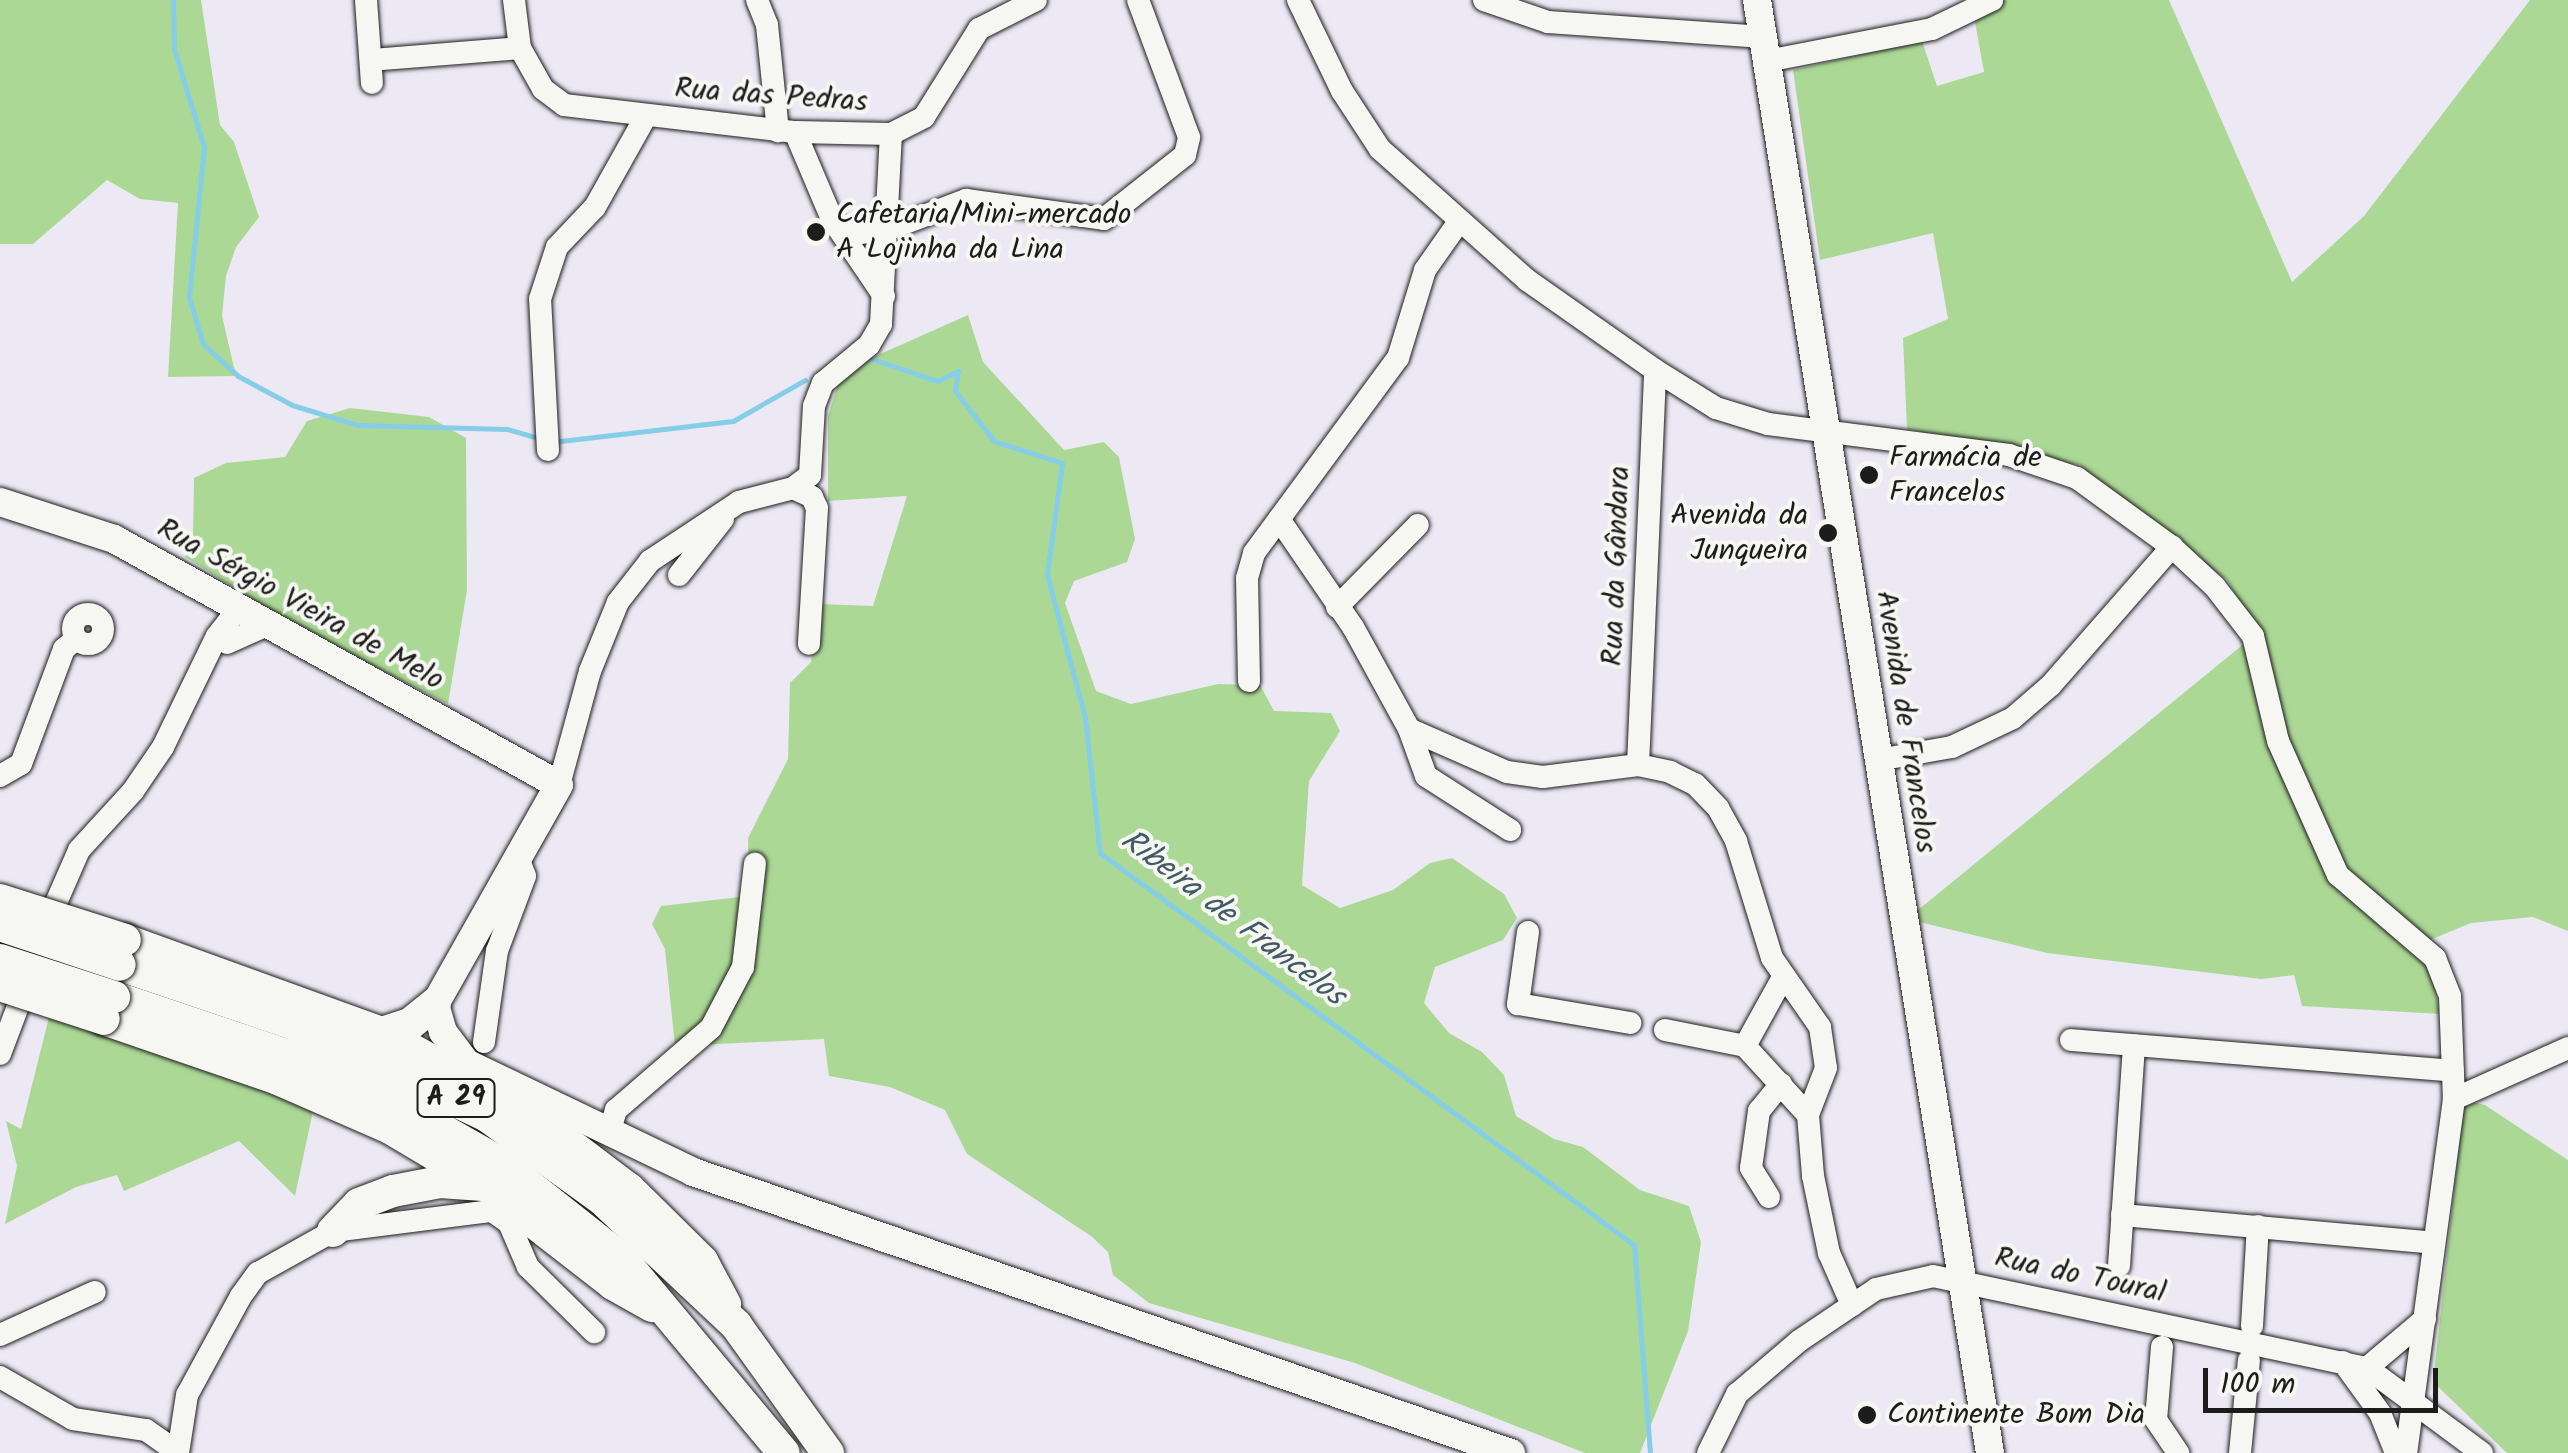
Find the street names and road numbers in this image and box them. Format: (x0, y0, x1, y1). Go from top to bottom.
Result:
street label: Rua das Pedras (673, 71, 869, 121)
street label: Rua da Gândara (1596, 465, 1638, 667)
street label: Rua Sérgio Vieira de Melo (150, 511, 450, 699)
street label: Avenida de Francelos (1866, 588, 1944, 856)
road number: A 29 (416, 1075, 496, 1121)
street label: Rua do Toural (1991, 1240, 2169, 1312)

